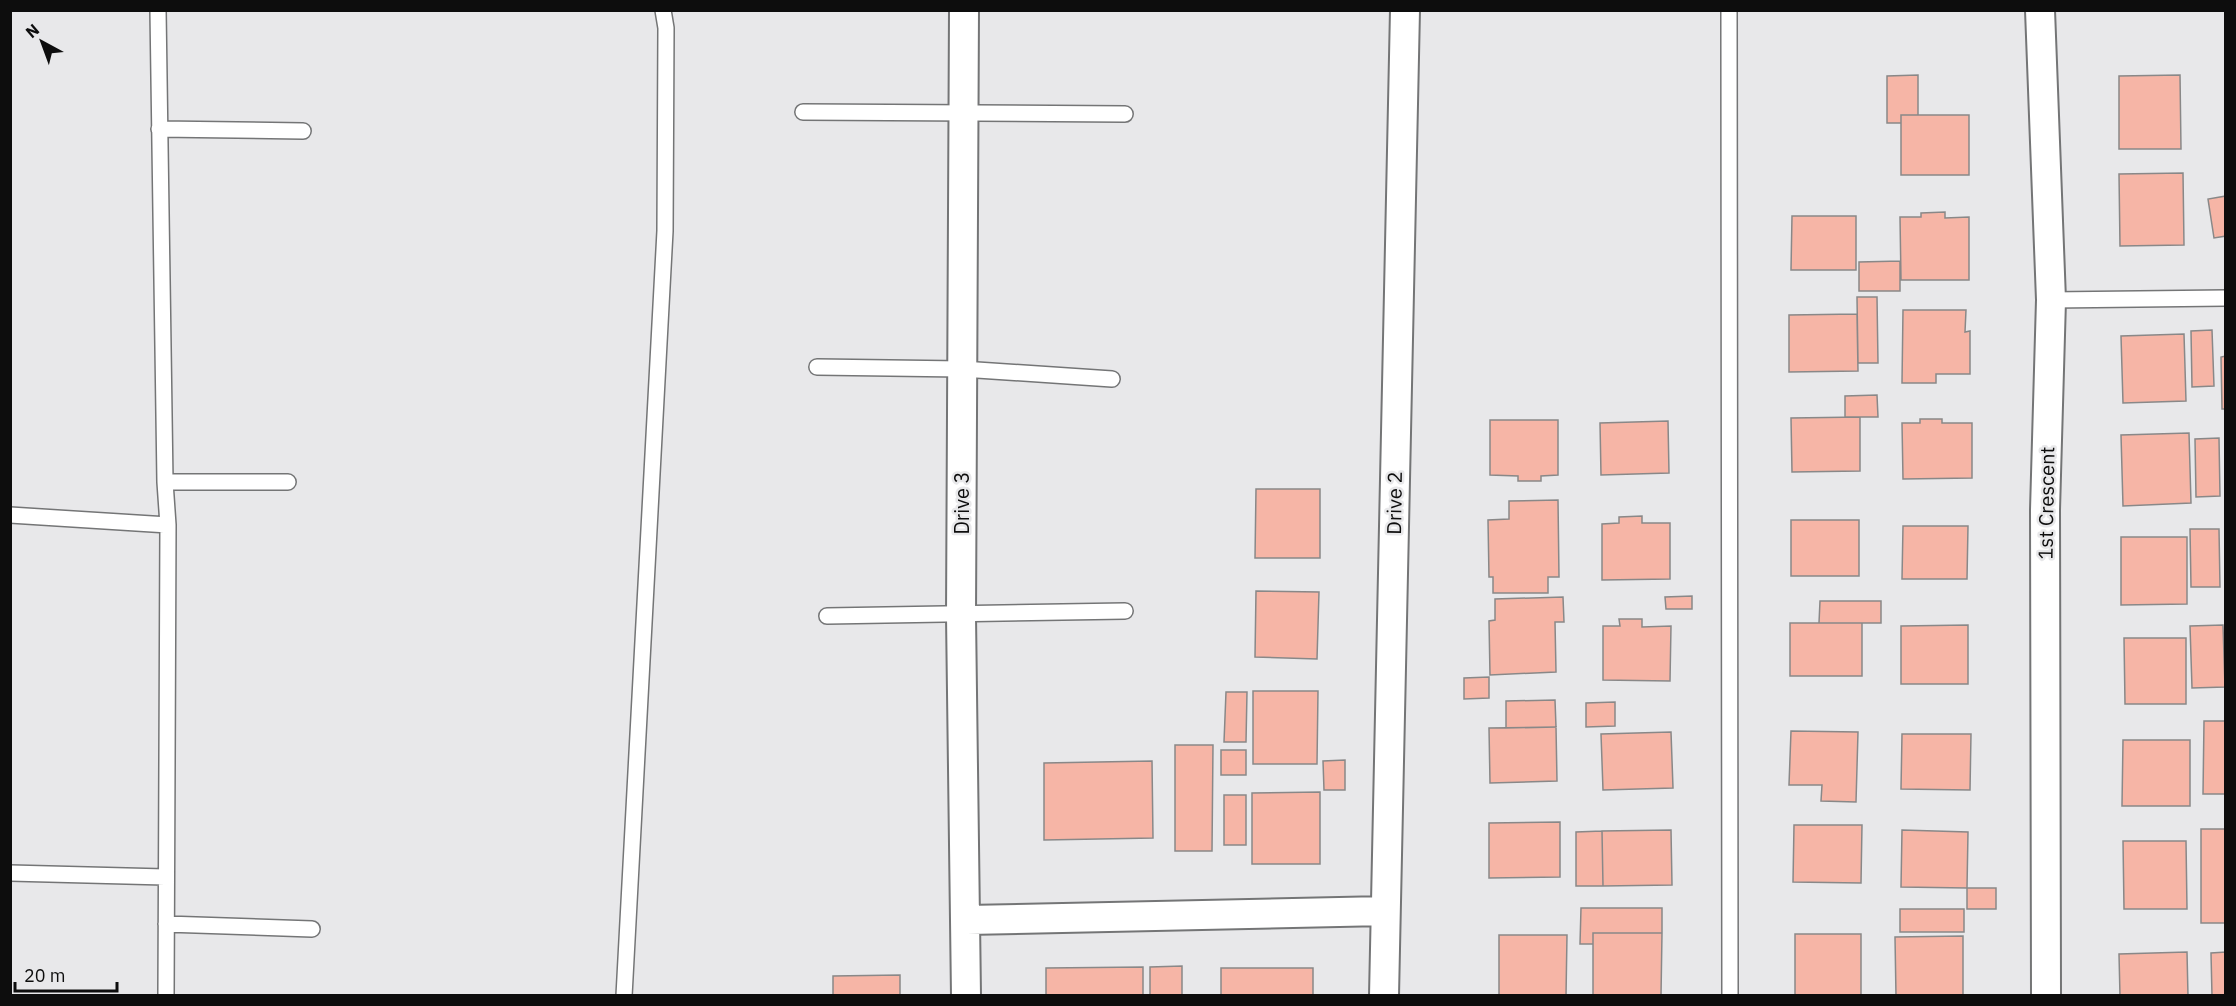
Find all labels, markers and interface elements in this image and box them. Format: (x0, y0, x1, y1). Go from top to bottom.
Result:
north arrow (12, 12, 72, 72)
text: N (21, 19, 43, 42)
street label: 1st Crescent (2032, 446, 2060, 560)
street label: Drive 3 (948, 471, 975, 535)
street label: Drive 2 (1380, 471, 1408, 535)
scale bar (15, 955, 117, 993)
text: 20 m (24, 964, 66, 987)

